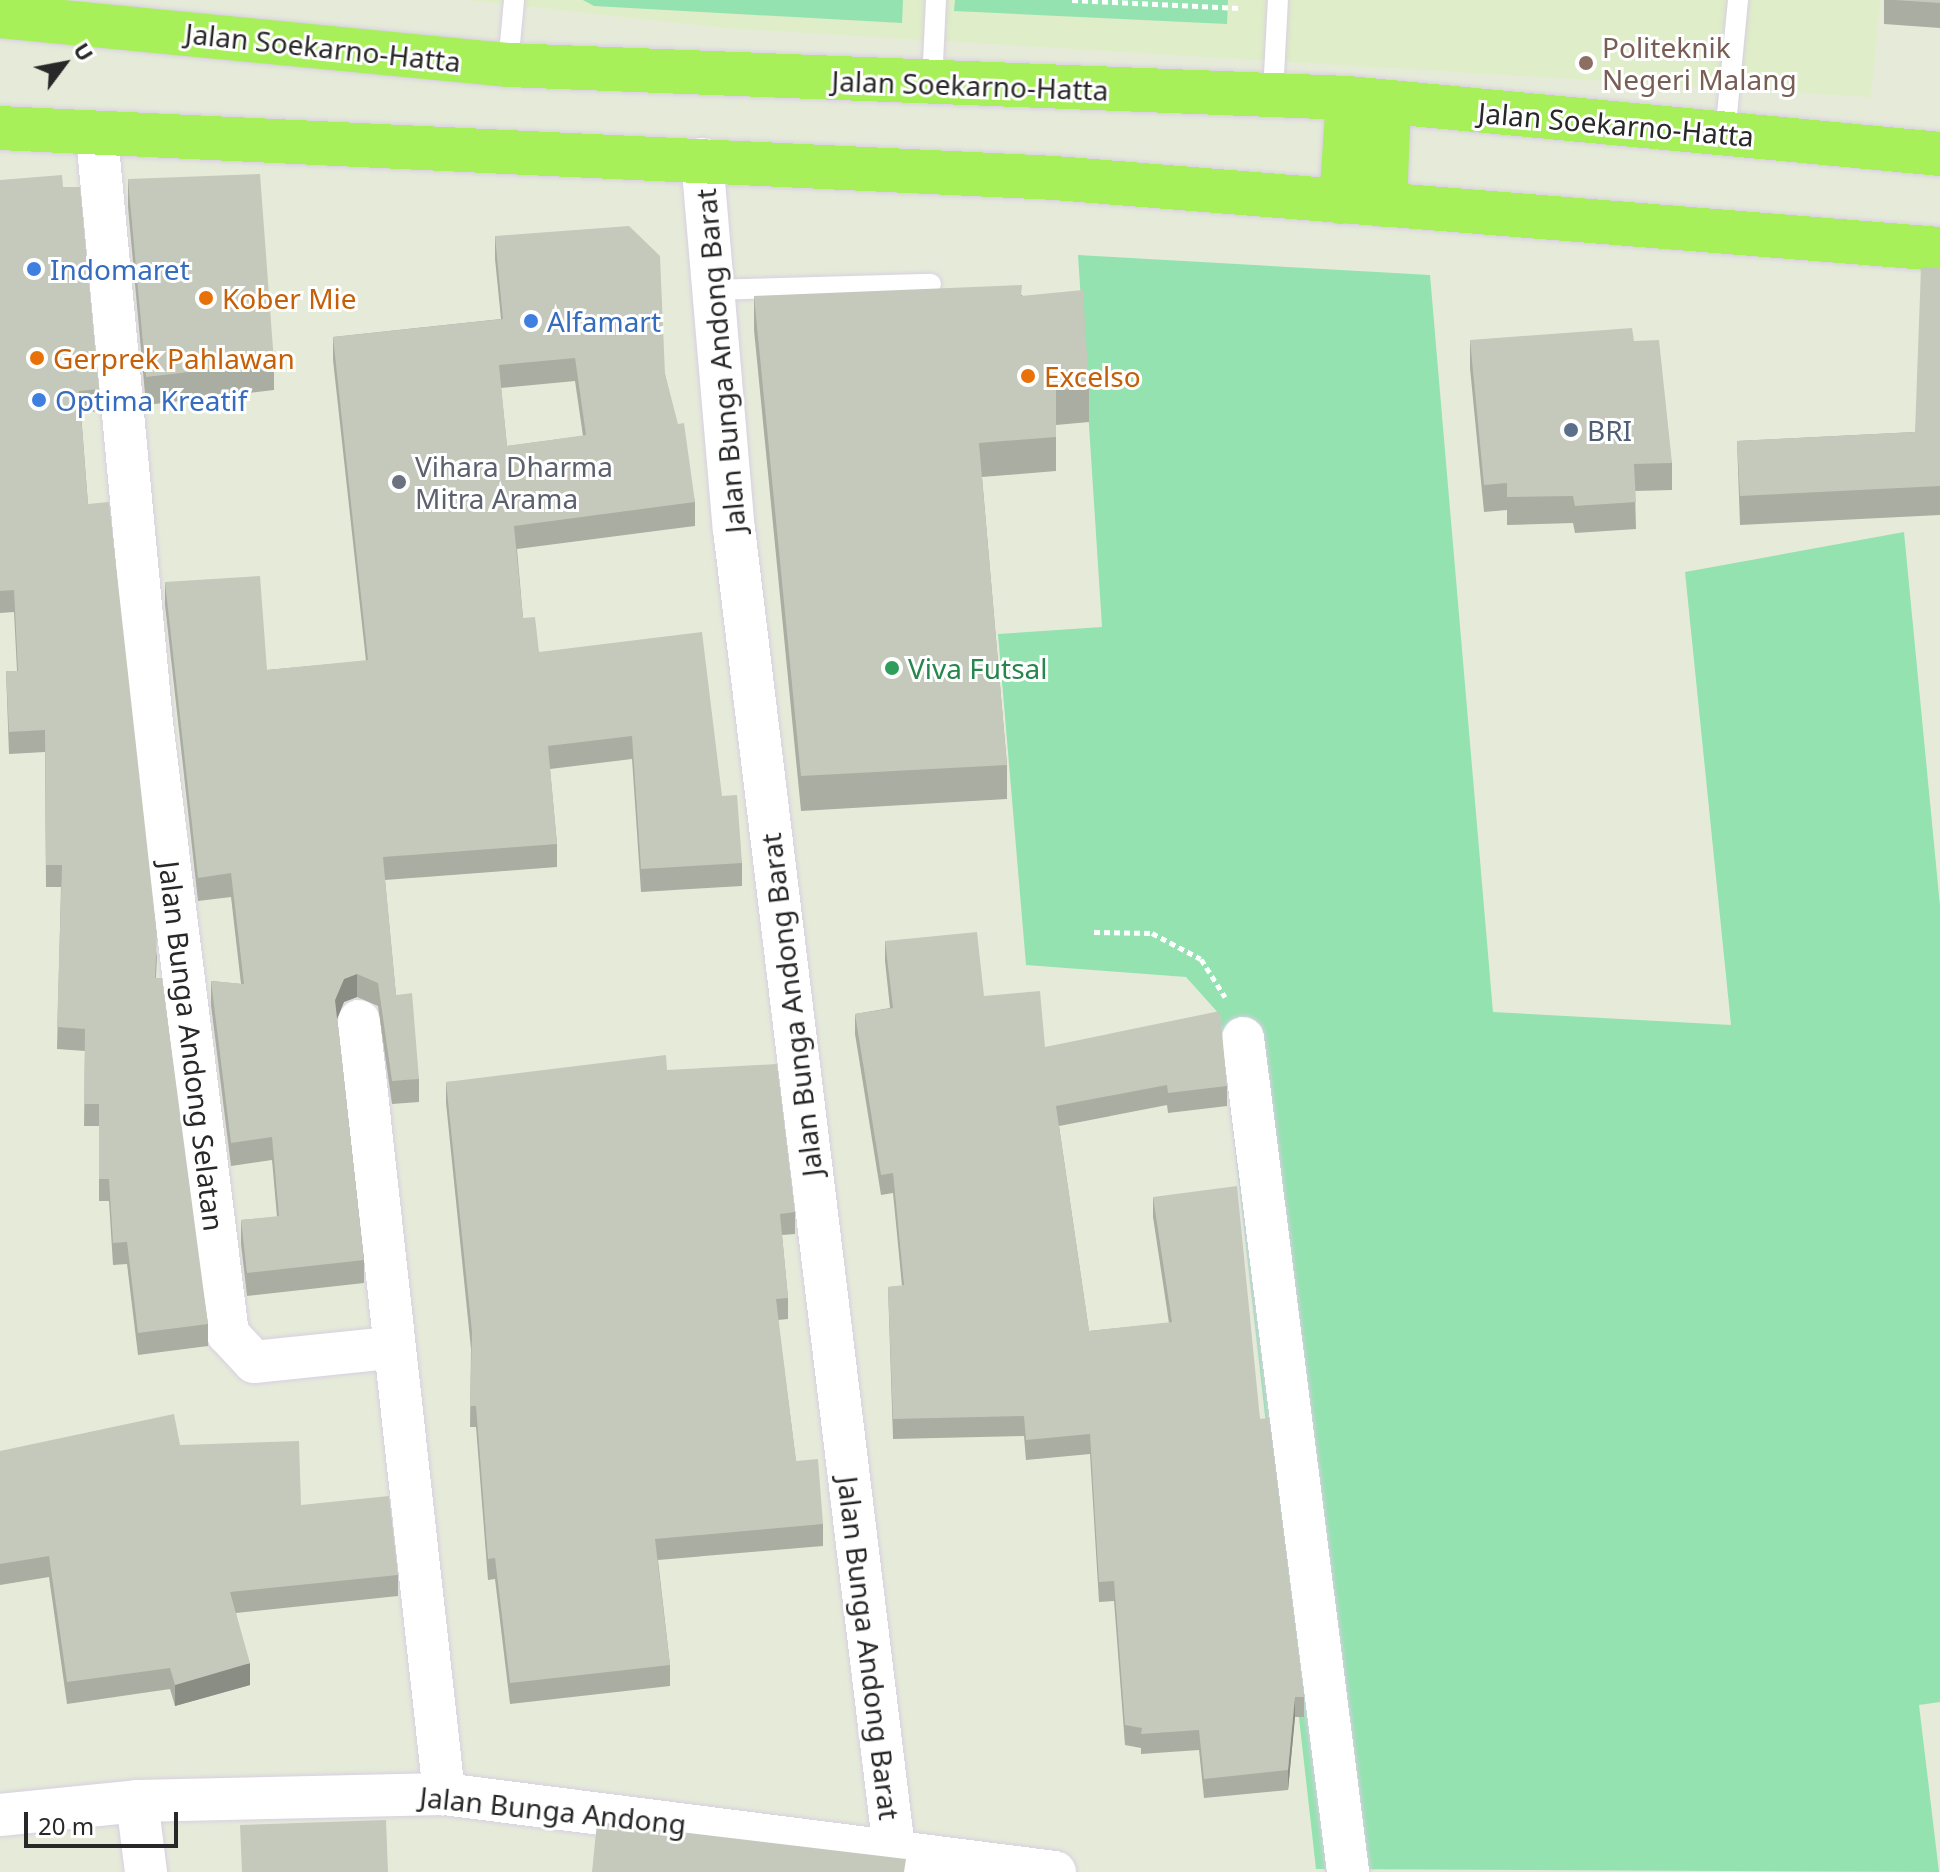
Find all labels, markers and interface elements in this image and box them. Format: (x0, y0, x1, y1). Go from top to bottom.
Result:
street label: Jalan Soekarno-Hatta (184, 16, 462, 78)
north arrow (24, 24, 104, 104)
place label: Politeknik Negeri Malang (1602, 30, 1797, 96)
text: U (67, 36, 101, 66)
marker: Politeknik Negeri Malang (1577, 54, 1595, 72)
street label: Jalan Soekarno-Hatta (831, 63, 1109, 107)
street label: Jalan Soekarno-Hatta (1477, 95, 1755, 153)
street label: Jalan Bunga Andong Barat (688, 187, 752, 535)
place label: Indomaret (50, 252, 190, 286)
marker: Indomaret (25, 260, 43, 278)
place label: Kober Mie (222, 281, 357, 315)
marker: Kober Mie (197, 289, 215, 307)
place label: Alfamart (547, 304, 661, 338)
marker: Alfamart (522, 312, 540, 330)
place label: Gerprek Pahlawan (53, 341, 295, 375)
marker: Gerprek Pahlawan (28, 349, 46, 367)
place label: Excelso (1044, 359, 1141, 393)
marker: Excelso (1019, 367, 1037, 385)
place label: Optima Kreatif (55, 383, 247, 417)
marker: Optima Kreatif (30, 391, 48, 409)
place label: BRI (1587, 413, 1632, 447)
marker: BRI (1562, 421, 1580, 439)
place label: Vihara Dharma Mitra Arama (415, 449, 613, 515)
marker: Vihara Dharma Mitra Arama (390, 473, 408, 491)
place label: Viva Futsal (908, 651, 1048, 685)
marker: Viva Futsal (883, 659, 901, 677)
street label: Jalan Bunga Andong Barat (753, 831, 829, 1179)
street label: Jalan Bunga Andong Selatan (153, 859, 231, 1233)
street label: Jalan Bunga Andong Barat (831, 1474, 907, 1822)
street label: Jalan Bunga Andong (418, 1779, 688, 1841)
scale bar (28, 1796, 182, 1846)
text: 20 m (38, 1809, 94, 1842)

